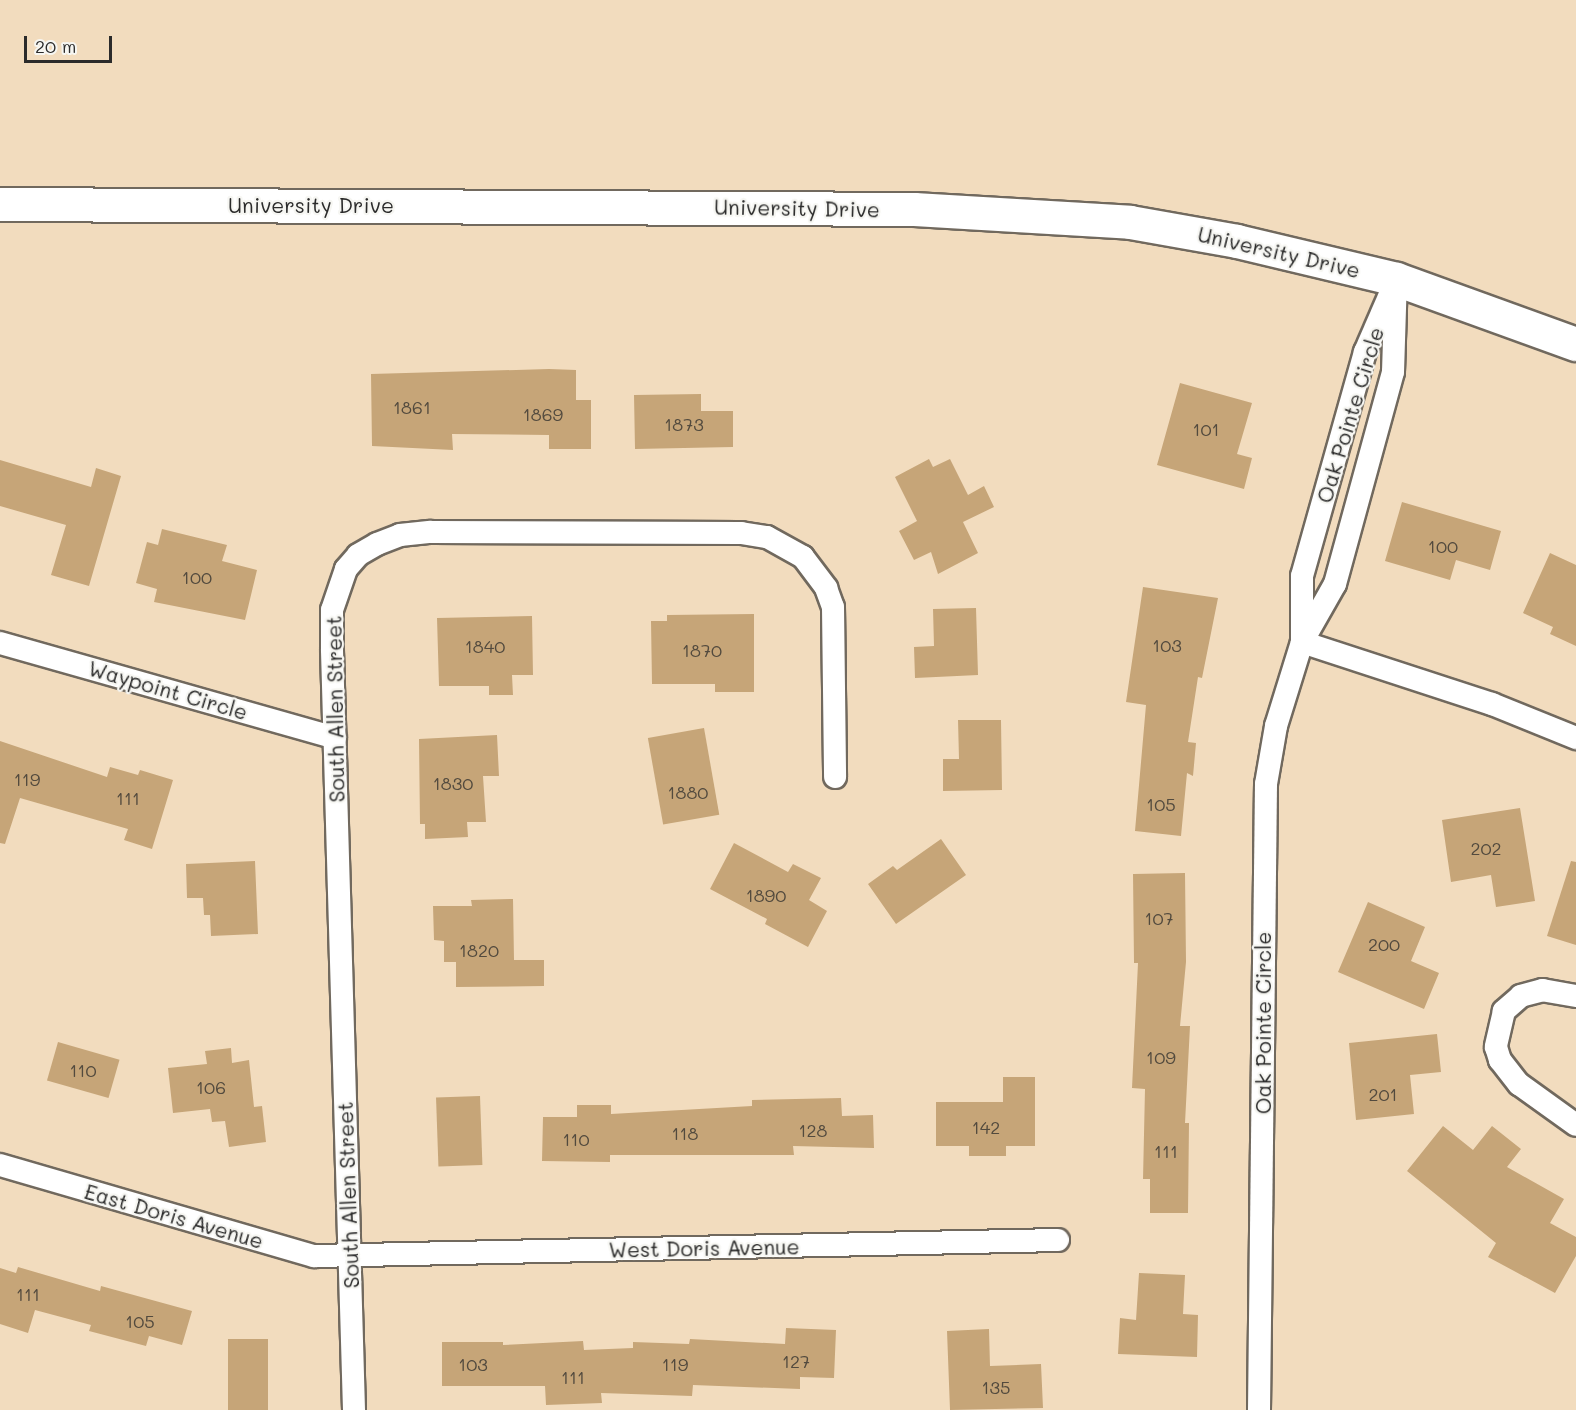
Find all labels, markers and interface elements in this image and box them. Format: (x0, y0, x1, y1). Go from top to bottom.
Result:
scale bar (27, 24, 116, 62)
text: 20 m (35, 34, 76, 58)
street label: University Drive (228, 192, 394, 218)
street label: University Drive (714, 194, 880, 222)
street label: University Drive (1195, 221, 1363, 283)
street label: Oak Pointe Circle (1311, 324, 1389, 506)
house number: 1861 (393, 396, 431, 418)
house number: 1869 (523, 403, 563, 425)
house number: 1873 (664, 413, 704, 435)
house number: 101 (1192, 418, 1220, 440)
house number: 100 (1428, 535, 1458, 557)
house number: 100 (182, 566, 212, 588)
street label: South Allen Street (321, 615, 349, 803)
house number: 103 (1152, 634, 1182, 656)
house number: 1840 (465, 635, 505, 657)
house number: 1870 (682, 639, 722, 661)
street label: Waypoint Circle (85, 655, 251, 725)
house number: 119 (14, 768, 40, 790)
house number: 1830 (433, 772, 473, 794)
house number: 1880 (668, 781, 708, 803)
house number: 111 (116, 787, 140, 809)
house number: 105 (1146, 793, 1176, 815)
house number: 202 (1470, 837, 1502, 859)
house number: 1890 (746, 884, 786, 906)
house number: 107 (1144, 907, 1174, 929)
street label: Oak Pointe Circle (1250, 932, 1276, 1114)
house number: 200 (1368, 933, 1400, 955)
house number: 1820 (459, 939, 499, 961)
house number: 109 (1146, 1046, 1176, 1068)
house number: 110 (69, 1059, 97, 1081)
house number: 106 (196, 1076, 226, 1098)
house number: 201 (1368, 1083, 1398, 1105)
street label: South Allen Street (332, 1101, 364, 1289)
house number: 142 (972, 1116, 1000, 1138)
house number: 128 (799, 1119, 827, 1141)
house number: 118 (672, 1122, 698, 1144)
house number: 110 (562, 1128, 590, 1150)
house number: 111 (1154, 1140, 1178, 1162)
street label: East Doris Avenue (82, 1178, 266, 1254)
street label: West Doris Avenue (608, 1234, 800, 1262)
house number: 111 (16, 1283, 40, 1305)
house number: 105 (125, 1310, 155, 1332)
house number: 127 (782, 1350, 810, 1372)
house number: 103 (458, 1353, 488, 1375)
house number: 119 (662, 1353, 688, 1375)
house number: 111 (561, 1366, 585, 1388)
house number: 135 (981, 1376, 1011, 1398)

